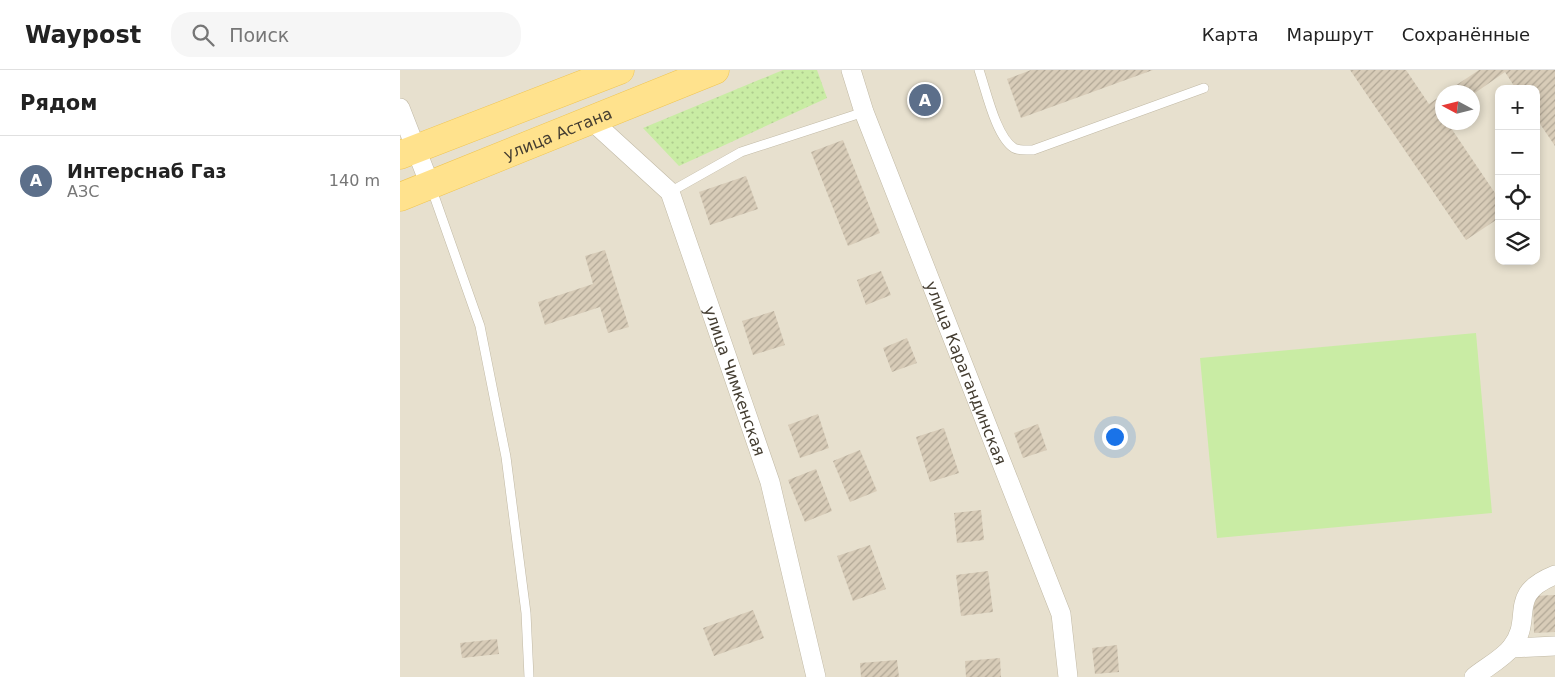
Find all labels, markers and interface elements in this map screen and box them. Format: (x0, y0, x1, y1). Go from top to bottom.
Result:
search box (171, 12, 521, 57)
text: Waypost (25, 21, 141, 49)
icon: search (189, 21, 217, 49)
text: Поиск (229, 24, 289, 46)
text: Карта (1202, 24, 1259, 45)
text: Маршрут (1287, 24, 1374, 45)
text: Сохранённые (1402, 24, 1530, 45)
pin: A (909, 81, 941, 119)
north arrow (1435, 85, 1480, 130)
map controls (1495, 85, 1540, 265)
button: + (1495, 85, 1540, 130)
text: Рядом (20, 91, 97, 115)
street label: улица Астана (501, 104, 615, 164)
button: − (1495, 130, 1540, 175)
text: Интерснаб Газ (67, 160, 227, 182)
text: A (30, 171, 42, 190)
text: 140 m (329, 171, 380, 190)
button: locate (1495, 175, 1540, 220)
text: АЗС (67, 182, 99, 201)
button: layers (1495, 220, 1540, 265)
street label: улица Карагандинская (921, 278, 1010, 467)
street label: улица Чимкенская (700, 304, 769, 458)
your location (1102, 424, 1128, 450)

